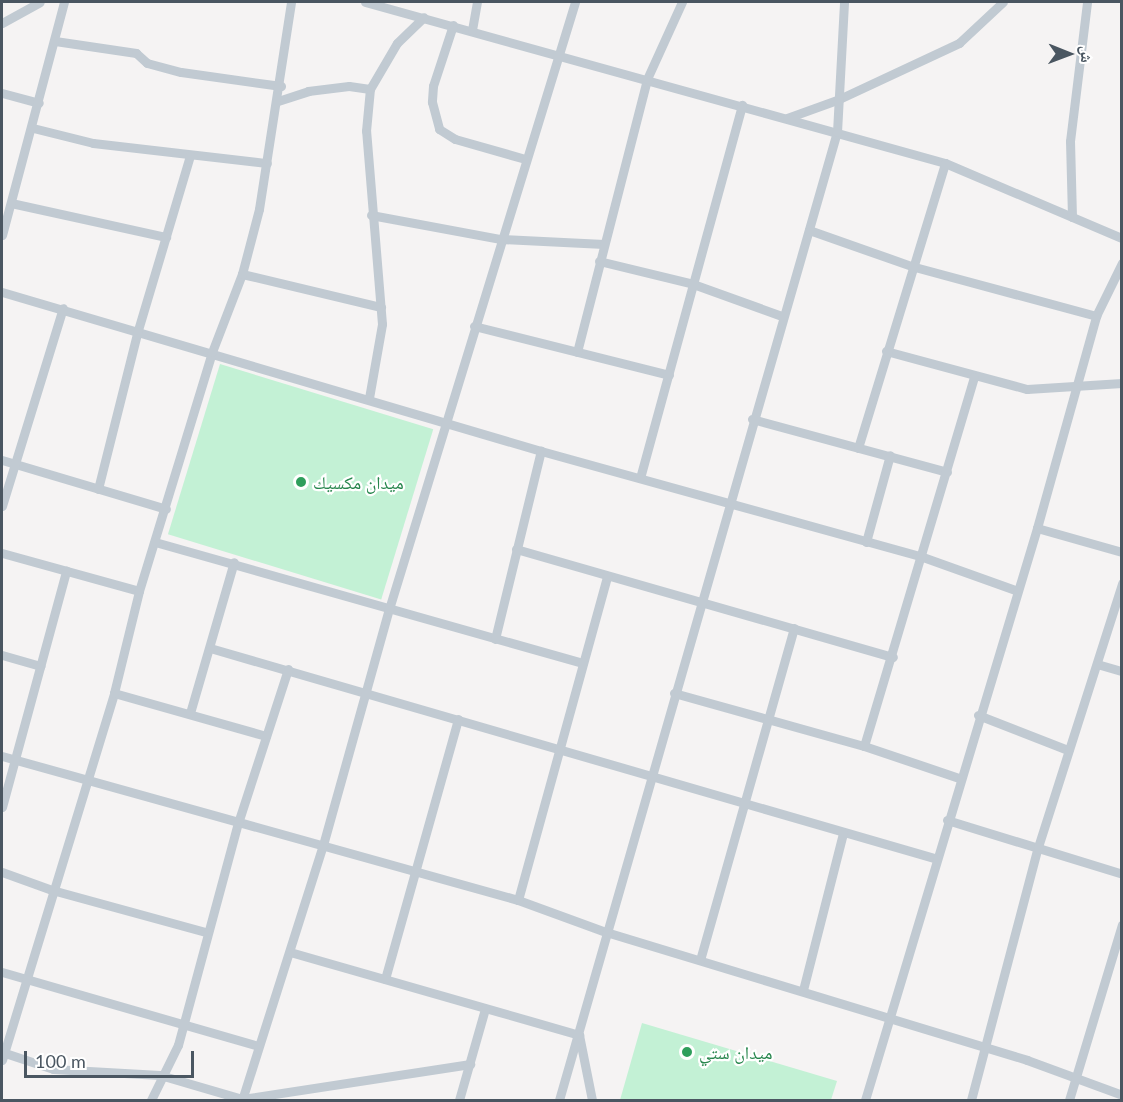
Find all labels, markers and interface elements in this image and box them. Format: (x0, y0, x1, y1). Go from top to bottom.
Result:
north arrow (1039, 24, 1099, 84)
text: ش (1078, 46, 1097, 63)
place label: ميدان مكسيك (313, 471, 404, 493)
marker: ميدان مكسيك (294, 475, 308, 489)
scale bar (27, 1039, 196, 1077)
place label: ميدان ستي (699, 1041, 772, 1063)
marker: ميدان ستي (680, 1045, 694, 1059)
text: 100 m (35, 1050, 86, 1072)

